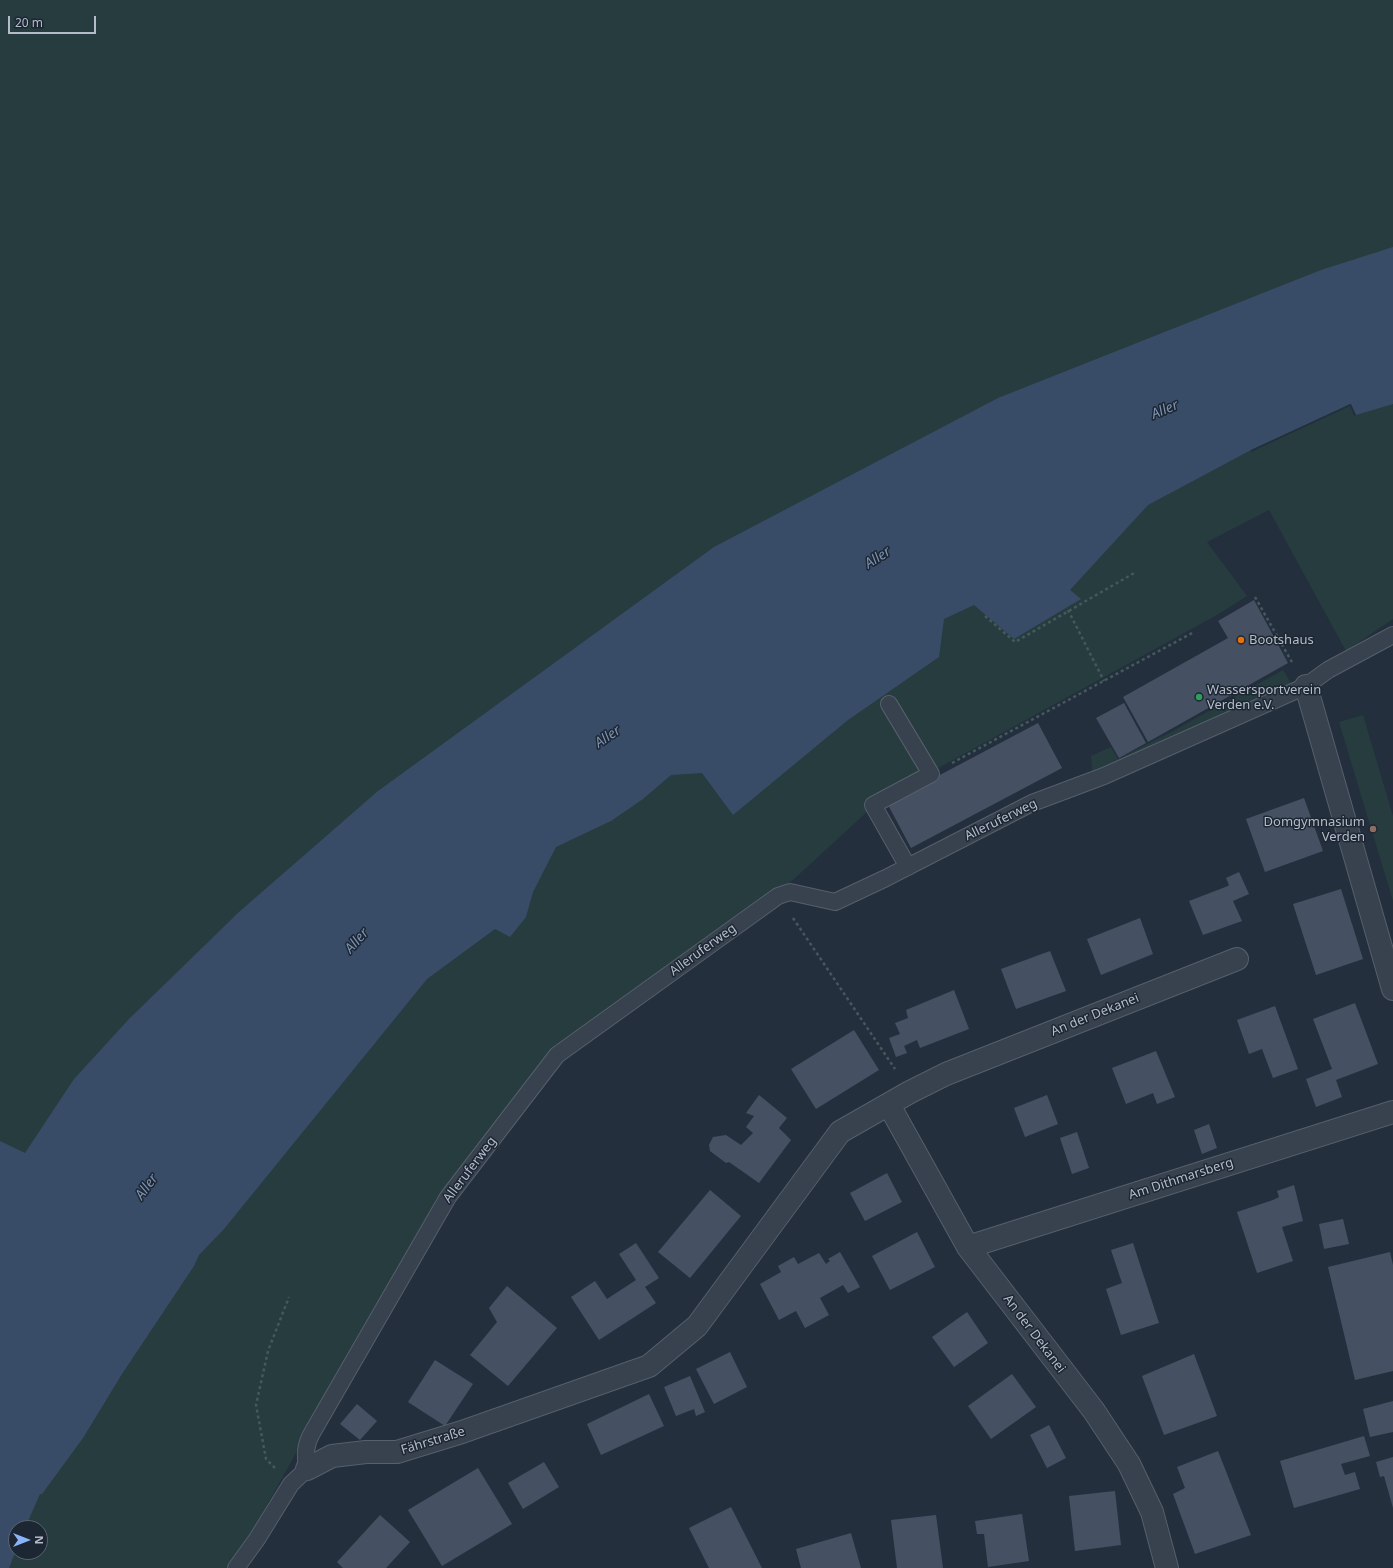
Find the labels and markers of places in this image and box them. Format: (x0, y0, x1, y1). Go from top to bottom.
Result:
place label: Bootshaus (1249, 632, 1314, 648)
marker: Bootshaus (1236, 635, 1246, 645)
place label: Wassersportverein Verden e.V. (1207, 682, 1321, 713)
marker: Wassersportverein Verden e.V. (1194, 692, 1204, 702)
place label: Domgymnasium Verden (1264, 814, 1365, 845)
marker: Domgymnasium Verden (1368, 824, 1378, 834)

